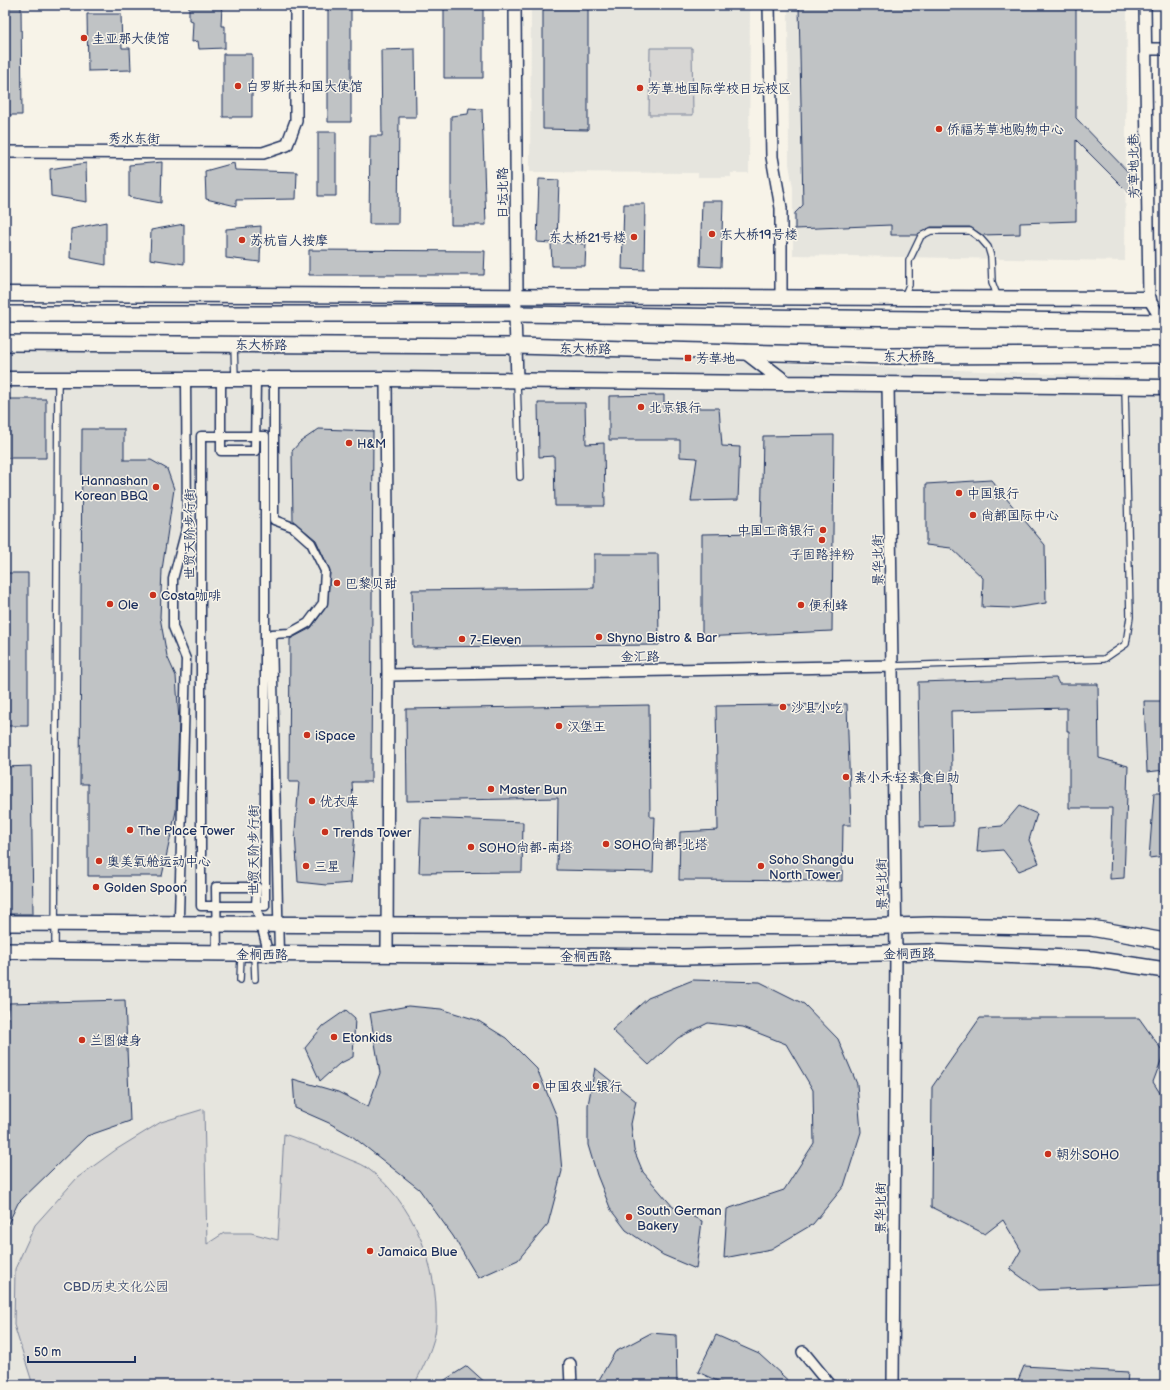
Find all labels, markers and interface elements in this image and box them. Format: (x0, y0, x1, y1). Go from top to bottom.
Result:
place label: 圭亚那大使馆 (92, 31, 170, 47)
marker: 圭亚那大使馆 (79, 33, 89, 43)
place label: 白罗斯共和国大使馆 (246, 79, 363, 95)
marker: 白罗斯共和国大使馆 (233, 81, 243, 91)
place label: 芳草地国际学校日坛校区 (648, 81, 791, 97)
marker: 芳草地国际学校日坛校区 (635, 83, 645, 93)
place label: 侨福芳草地购物中心 (947, 122, 1064, 138)
marker: 侨福芳草地购物中心 (934, 124, 944, 134)
street label: 秀水东街 (108, 131, 160, 147)
street label: 芳草地北巷 (1125, 133, 1143, 199)
street label: 日坛北路 (495, 167, 511, 219)
place label: 东大桥19号楼 (720, 227, 798, 243)
marker: 东大桥19号楼 (707, 229, 717, 239)
place label: 东大桥21号楼 (548, 230, 626, 246)
marker: 东大桥21号楼 (629, 232, 639, 242)
place label: 苏杭盲人按摩 (250, 233, 328, 249)
marker: 苏杭盲人按摩 (237, 235, 247, 245)
street label: 东大桥路 (235, 337, 287, 353)
street label: 东大桥路 (559, 341, 611, 357)
street label: 东大桥路 (883, 349, 935, 365)
place label: 芳草地 (696, 351, 735, 367)
marker: 芳草地 (683, 353, 693, 363)
place label: 北京银行 (649, 400, 701, 416)
marker: 北京银行 (636, 402, 646, 412)
place label: H&M (357, 436, 386, 452)
marker: H&M (344, 438, 354, 448)
place label: Hannashan Korean BBQ (74, 473, 149, 504)
marker: Hannashan Korean BBQ (151, 482, 161, 492)
place label: 中国银行 (967, 486, 1019, 502)
street label: 世贸天阶步行街 (182, 488, 198, 580)
marker: 中国银行 (954, 488, 964, 498)
place label: 尚都国际中心 (981, 508, 1059, 524)
marker: 尚都国际中心 (968, 510, 978, 520)
place label: 中国工商银行 (737, 523, 815, 539)
marker: 中国工商银行 (818, 525, 828, 535)
street label: 景华北街 (870, 534, 886, 586)
marker: 子固路拌粉 (817, 535, 827, 545)
place label: 子固路拌粉 (789, 547, 855, 563)
place label: 巴黎贝甜 (345, 576, 398, 592)
marker: 巴黎贝甜 (332, 578, 342, 588)
place label: Costa咖啡 (161, 588, 221, 604)
marker: Costa咖啡 (148, 590, 158, 600)
place label: Ole (118, 597, 139, 613)
place label: 便利蜂 (809, 598, 848, 614)
marker: Ole (105, 599, 115, 609)
marker: 便利蜂 (796, 600, 806, 610)
place label: Shyno Bistro & Bar (607, 630, 717, 646)
place label: 7-Eleven (470, 632, 521, 648)
marker: Shyno Bistro & Bar (594, 632, 604, 642)
marker: 7-Eleven (457, 634, 467, 644)
street label: 金汇路 (620, 649, 660, 665)
place label: 沙县小吃 (791, 700, 843, 716)
marker: 沙县小吃 (778, 702, 788, 712)
place label: 汉堡王 (567, 719, 606, 735)
marker: 汉堡王 (554, 721, 564, 731)
place label: iSpace (315, 728, 356, 744)
marker: iSpace (302, 730, 312, 740)
place label: 素小禾·轻素食自助 (854, 770, 959, 786)
marker: 素小禾·轻素食自助 (841, 772, 851, 782)
place label: Master Bun (499, 782, 567, 798)
marker: Master Bun (486, 784, 496, 794)
place label: 优衣库 (320, 794, 359, 810)
marker: 优衣库 (307, 796, 317, 806)
street label: 世贸天阶步行街 (246, 804, 262, 896)
place label: The Place Tower (138, 823, 235, 839)
marker: The Place Tower (125, 825, 135, 835)
place label: Trends Tower (333, 825, 412, 841)
marker: Trends Tower (320, 827, 330, 837)
place label: SOHO尚都-北塔 (614, 837, 708, 853)
marker: SOHO尚都-北塔 (601, 839, 611, 849)
place label: SOHO尚都-南塔 (479, 840, 573, 856)
marker: SOHO尚都-南塔 (466, 842, 476, 852)
place label: Soho Shangdu North Tower (769, 852, 854, 883)
place label: 奥美氧舱运动中心 (107, 854, 211, 870)
marker: 奥美氧舱运动中心 (94, 856, 104, 866)
street label: 景华北街 (874, 858, 890, 910)
place label: 三星 (314, 859, 340, 875)
marker: 三星 (301, 861, 311, 871)
marker: Soho Shangdu North Tower (756, 861, 766, 871)
place label: Golden Spoon (104, 880, 187, 896)
marker: Golden Spoon (91, 882, 101, 892)
street label: 金桐西路 (883, 946, 935, 962)
street label: 金桐西路 (236, 947, 288, 963)
street label: 金桐西路 (560, 949, 612, 965)
place label: Etonkids (342, 1030, 393, 1046)
marker: Etonkids (329, 1032, 339, 1042)
place label: 兰图健身 (90, 1033, 142, 1049)
marker: 兰图健身 (77, 1035, 87, 1045)
place label: 中国农业银行 (544, 1079, 622, 1095)
marker: 中国农业银行 (531, 1081, 541, 1091)
place label: 朝外SOHO (1056, 1147, 1119, 1163)
marker: 朝外SOHO (1043, 1149, 1053, 1159)
street label: 景华北街 (873, 1182, 889, 1234)
place label: South German Bakery (637, 1203, 722, 1234)
marker: South German Bakery (624, 1212, 634, 1222)
place label: Jamaica Blue (378, 1244, 458, 1260)
marker: Jamaica Blue (365, 1246, 375, 1256)
park label: CBD历史文化公园 (63, 1279, 169, 1295)
scale bar (28, 1338, 135, 1364)
text: 50 m (34, 1345, 61, 1360)

